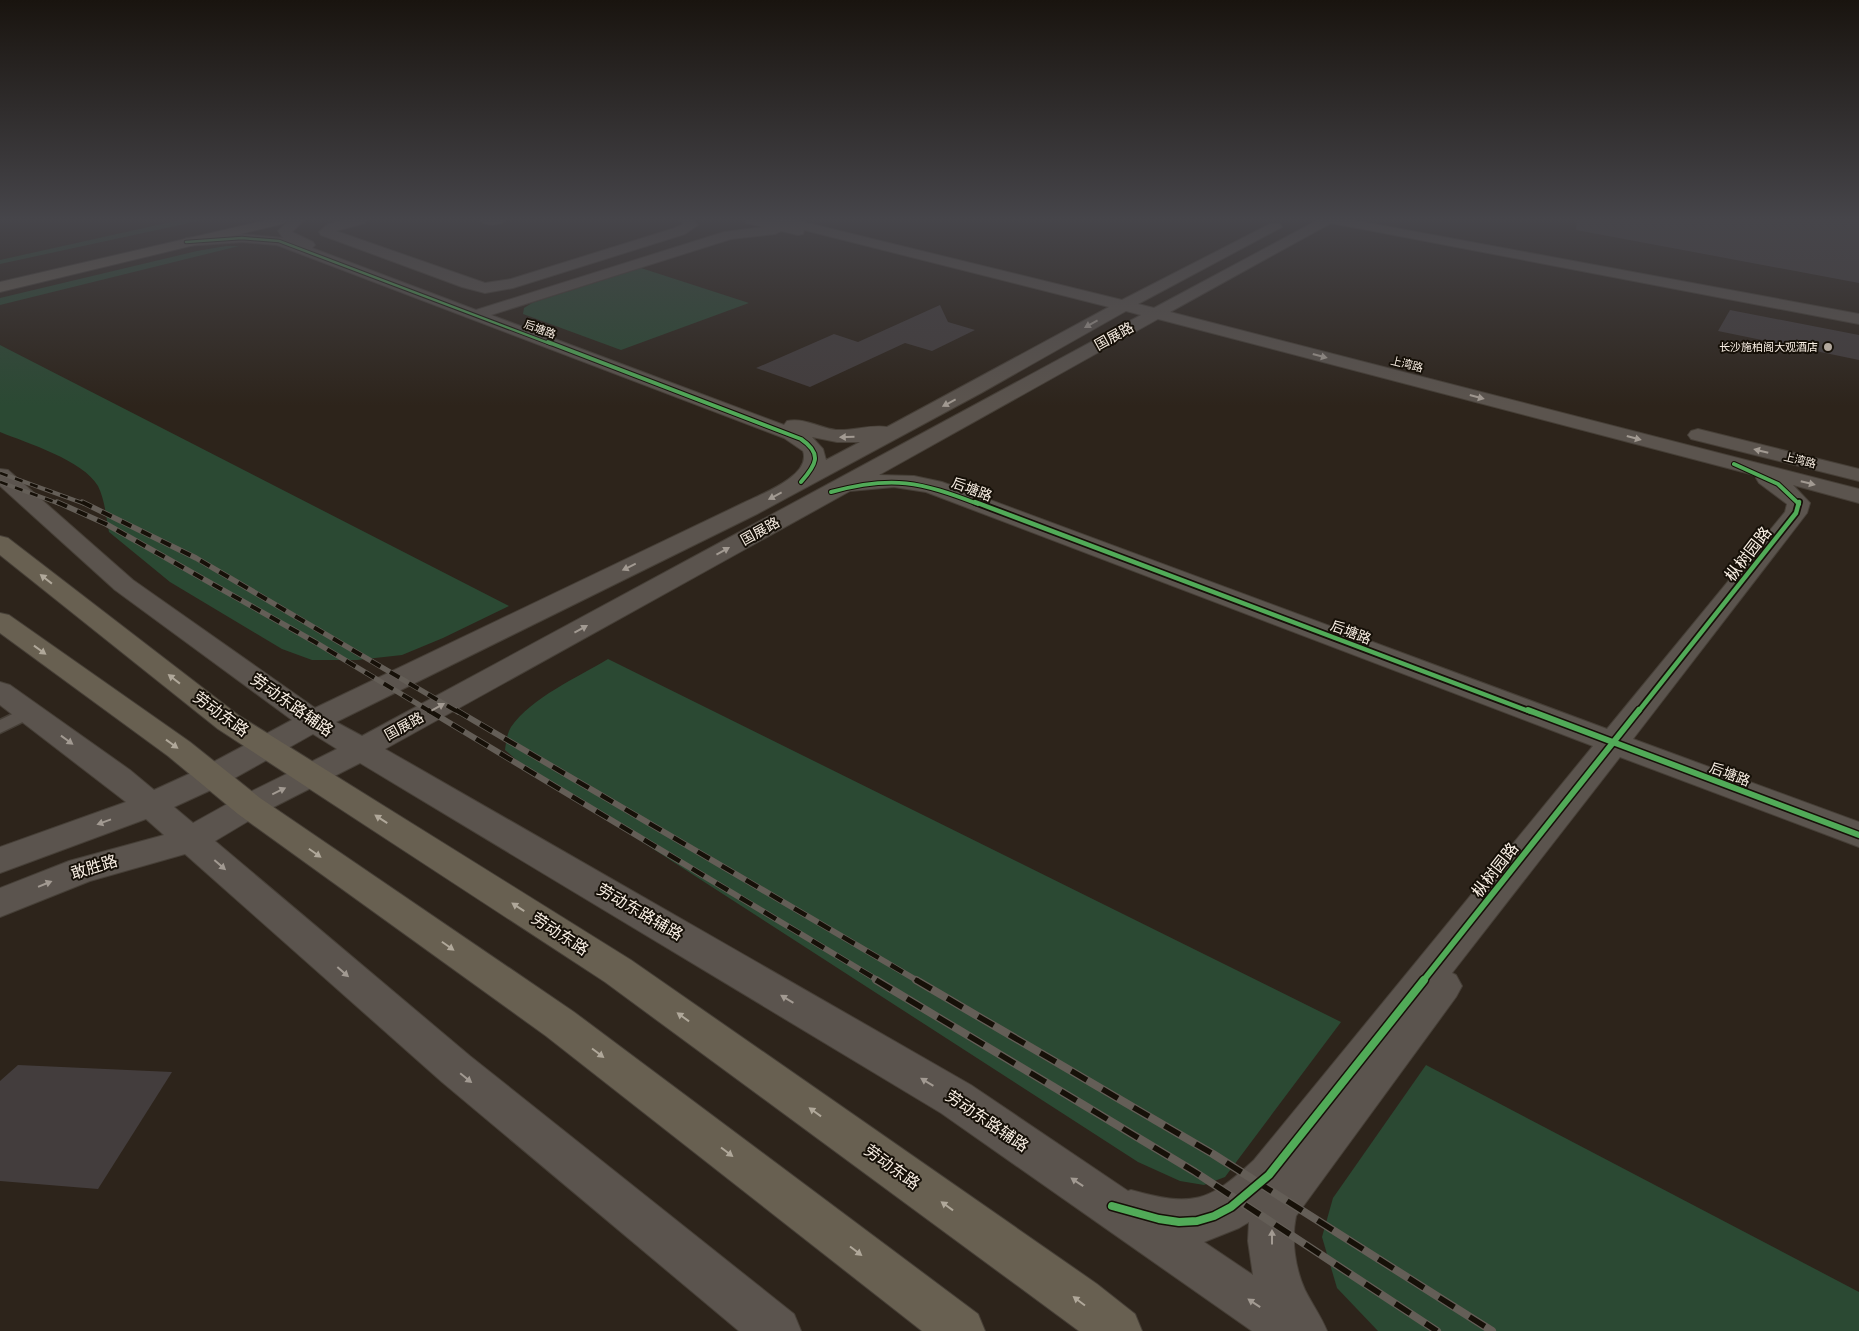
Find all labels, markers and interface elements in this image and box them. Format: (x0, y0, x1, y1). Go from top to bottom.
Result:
street label: 后塘路 (522, 317, 558, 341)
street label: 国展路 (1091, 318, 1137, 354)
one-way arrow (1085, 319, 1098, 328)
place label: 长沙施柏阁大观酒店 (1719, 340, 1818, 354)
marker: 长沙施柏阁大观酒店 (1822, 341, 1834, 353)
one-way arrow (1312, 352, 1327, 360)
street label: 上湾路 (1389, 353, 1425, 375)
one-way arrow (1469, 393, 1484, 401)
one-way arrow (942, 399, 957, 407)
one-way arrow (838, 433, 854, 441)
one-way arrow (1626, 434, 1642, 442)
one-way arrow (1753, 447, 1768, 455)
street label: 上湾路 (1782, 449, 1818, 471)
street label: 后塘路 (949, 473, 995, 505)
one-way arrow (1801, 479, 1816, 487)
one-way arrow (768, 492, 782, 500)
street label: 国展路 (737, 513, 783, 549)
street label: 枞树园路 (1720, 522, 1776, 586)
one-way arrow (716, 547, 731, 555)
one-way arrow (622, 563, 637, 572)
one-way arrow (40, 574, 53, 585)
street label: 后塘路 (1328, 616, 1374, 648)
one-way arrow (574, 625, 588, 633)
one-way arrow (33, 644, 46, 655)
street label: 劳动东路辅路 (247, 669, 337, 741)
one-way arrow (168, 674, 181, 685)
street label: 劳动东路 (189, 687, 253, 741)
one-way arrow (431, 703, 446, 711)
street label: 国展路 (381, 708, 427, 744)
one-way arrow (61, 735, 74, 745)
one-way arrow (165, 739, 179, 749)
street label: 后塘路 (1707, 758, 1753, 790)
one-way arrow (272, 787, 286, 795)
one-way arrow (374, 815, 388, 824)
one-way arrow (97, 819, 112, 826)
street label: 枞树园路 (1467, 838, 1523, 902)
one-way arrow (308, 848, 322, 858)
street label: 敢胜路 (68, 850, 120, 884)
one-way arrow (213, 860, 226, 871)
street label: 劳动东路辅路 (593, 879, 687, 945)
one-way arrow (38, 880, 52, 888)
one-way arrow (511, 902, 525, 912)
street label: 劳动东路 (527, 908, 593, 960)
one-way arrow (442, 941, 455, 951)
one-way arrow (336, 966, 349, 977)
one-way arrow (781, 995, 794, 1004)
one-way arrow (676, 1012, 690, 1022)
one-way arrow (591, 1048, 604, 1059)
one-way arrow (459, 1072, 472, 1083)
one-way arrow (921, 1077, 934, 1086)
street label: 劳动东路辅路 (941, 1085, 1033, 1157)
one-way arrow (808, 1107, 822, 1117)
street label: 劳动东路 (860, 1140, 924, 1194)
one-way arrow (720, 1147, 734, 1157)
one-way arrow (1070, 1177, 1084, 1187)
one-way arrow (940, 1201, 954, 1211)
one-way arrow (1268, 1228, 1276, 1244)
one-way arrow (850, 1245, 863, 1256)
one-way arrow (1072, 1296, 1086, 1306)
one-way arrow (1247, 1298, 1261, 1308)

